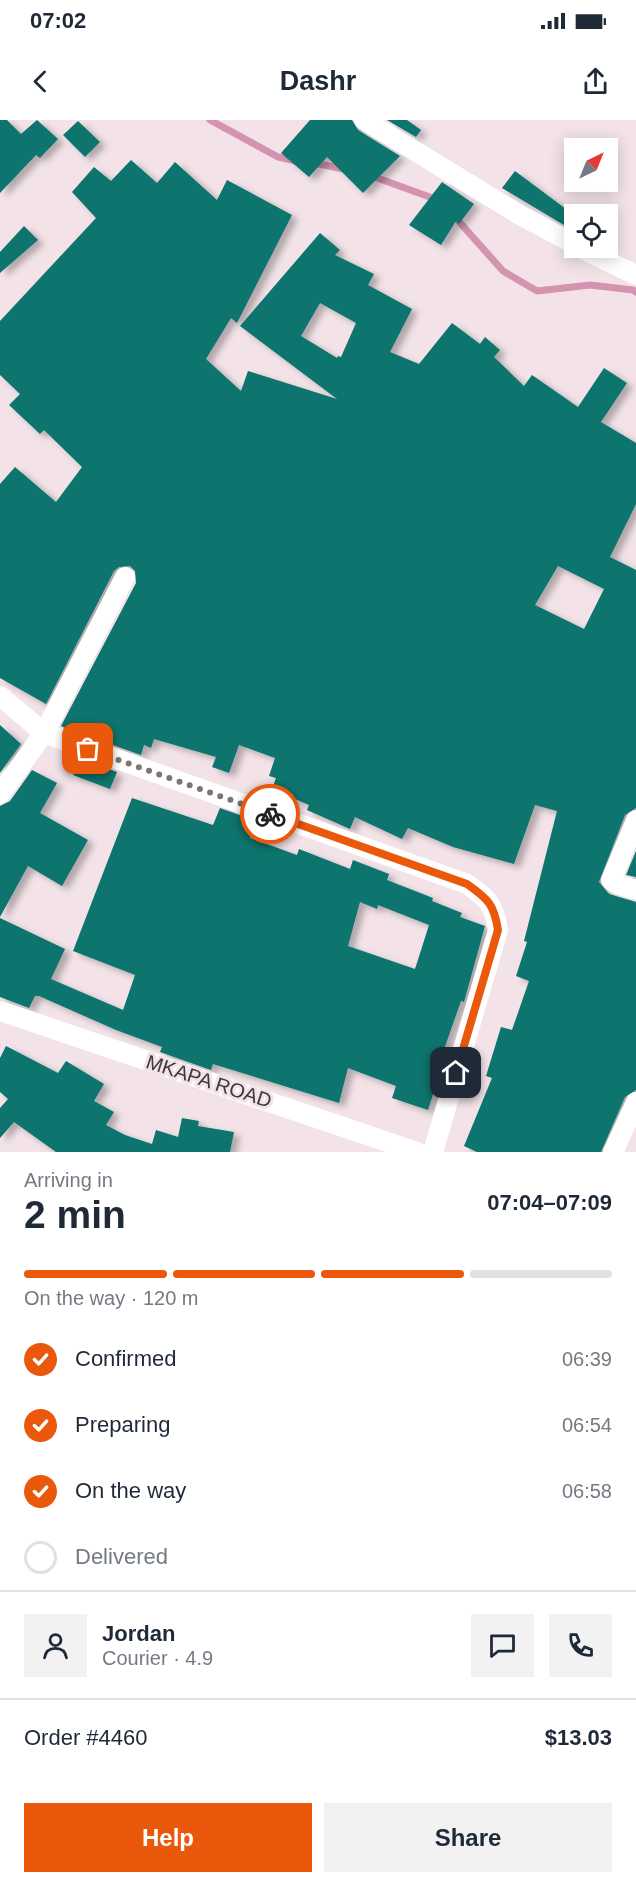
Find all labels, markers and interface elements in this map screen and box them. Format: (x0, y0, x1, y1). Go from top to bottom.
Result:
text: 07:02 (30, 8, 86, 33)
icon: back (24, 65, 57, 98)
icon: share (579, 65, 612, 98)
text: Dashr (280, 66, 356, 96)
north arrow (564, 138, 618, 192)
map controls (564, 138, 618, 258)
button: locate (564, 204, 618, 258)
pin (62, 723, 113, 774)
icon: bag (71, 732, 104, 765)
courier (240, 784, 300, 844)
icon: bike (254, 798, 287, 831)
pin (430, 1047, 481, 1098)
street label: MKAPA ROAD (143, 1050, 275, 1112)
icon: home (439, 1056, 472, 1089)
text: Arriving in (24, 1169, 113, 1191)
text: 07:04–07:09 (487, 1190, 612, 1215)
text: 2 min (24, 1193, 126, 1236)
text: On the way · 120 m (24, 1287, 199, 1309)
icon: check (24, 1343, 57, 1376)
text: Confirmed (75, 1346, 176, 1371)
text: 06:39 (562, 1348, 612, 1370)
icon: check (24, 1409, 57, 1442)
text: Preparing (75, 1412, 170, 1437)
text: 06:54 (562, 1414, 612, 1436)
icon: check (24, 1475, 57, 1508)
text: On the way (75, 1478, 186, 1503)
text: 06:58 (562, 1480, 612, 1502)
text: Delivered (75, 1544, 168, 1569)
button: person (24, 1614, 87, 1677)
button: chat (471, 1614, 534, 1677)
button: phone (549, 1614, 612, 1677)
text: Jordan (102, 1621, 175, 1646)
text: Courier · 4.9 (102, 1647, 213, 1669)
text: Order #4460 (24, 1725, 148, 1750)
text: $13.03 (545, 1725, 612, 1750)
button: Help (24, 1803, 312, 1872)
button: Share (324, 1803, 612, 1872)

